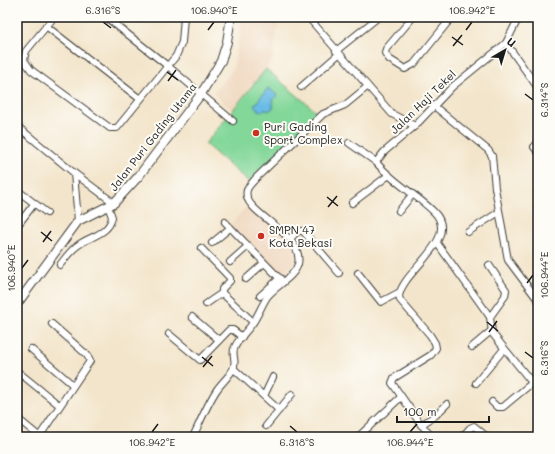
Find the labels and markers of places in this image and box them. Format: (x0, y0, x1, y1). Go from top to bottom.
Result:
place label: Puri Gading Sport Complex (264, 119, 343, 147)
marker: Puri Gading Sport Complex (251, 128, 261, 138)
place label: SMPN 47 Kota Bekasi (269, 222, 332, 250)
marker: SMPN 47 Kota Bekasi (256, 231, 266, 241)

